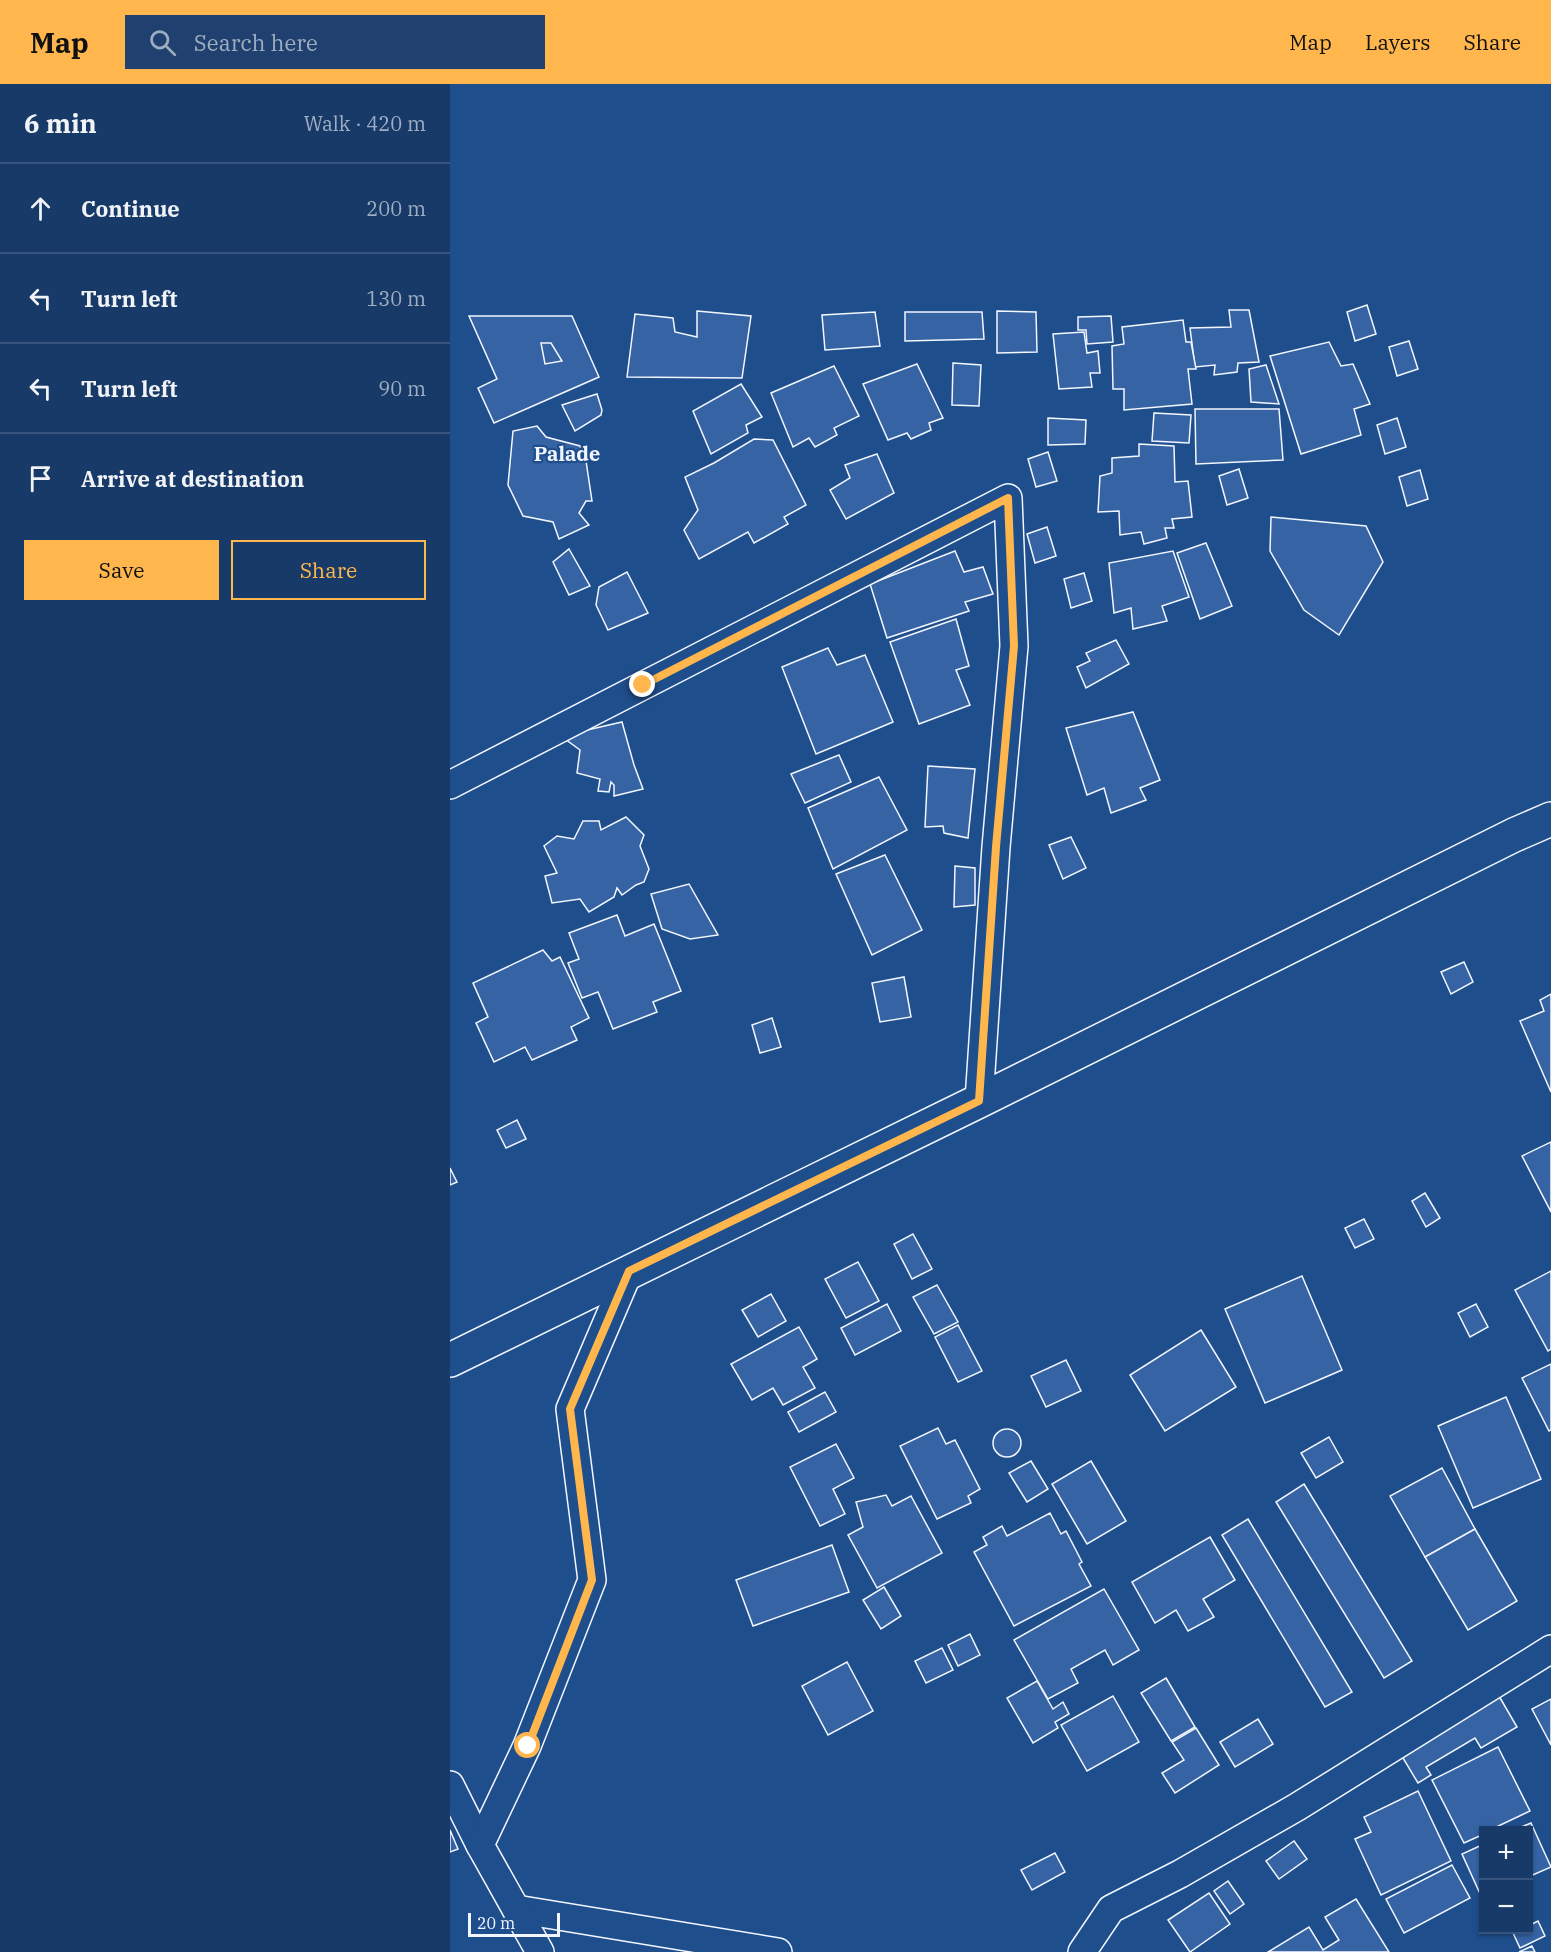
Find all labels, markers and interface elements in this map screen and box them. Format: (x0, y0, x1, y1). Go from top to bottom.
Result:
search box (125, 15, 545, 69)
text: Map (30, 24, 89, 61)
icon: search (146, 26, 179, 59)
text: Search here (194, 28, 318, 57)
text: Map (1289, 28, 1332, 56)
text: Layers (1365, 28, 1431, 56)
text: Share (1464, 28, 1521, 56)
text: 6 min (24, 106, 97, 140)
text: Walk · 420 m (304, 110, 426, 137)
icon: ahead (24, 192, 57, 225)
text: Continue (81, 194, 180, 223)
text: 200 m (366, 195, 426, 222)
icon: left (24, 282, 57, 315)
text: Turn left (81, 284, 177, 313)
text: 130 m (366, 285, 426, 312)
icon: left (24, 372, 57, 405)
text: Turn left (81, 374, 177, 403)
text: 90 m (378, 375, 426, 402)
district label: Palade (534, 440, 600, 467)
icon: arrive (24, 462, 57, 495)
text: Arrive at destination (81, 464, 304, 493)
button: Save (24, 540, 219, 600)
button: Share (231, 540, 426, 600)
route end (629, 671, 655, 697)
route start (514, 1732, 540, 1758)
map controls (1479, 1826, 1533, 1934)
button: + (1479, 1826, 1533, 1880)
button: − (1479, 1880, 1533, 1934)
scale bar (468, 1910, 560, 1938)
text: 20 m (477, 1913, 515, 1933)

